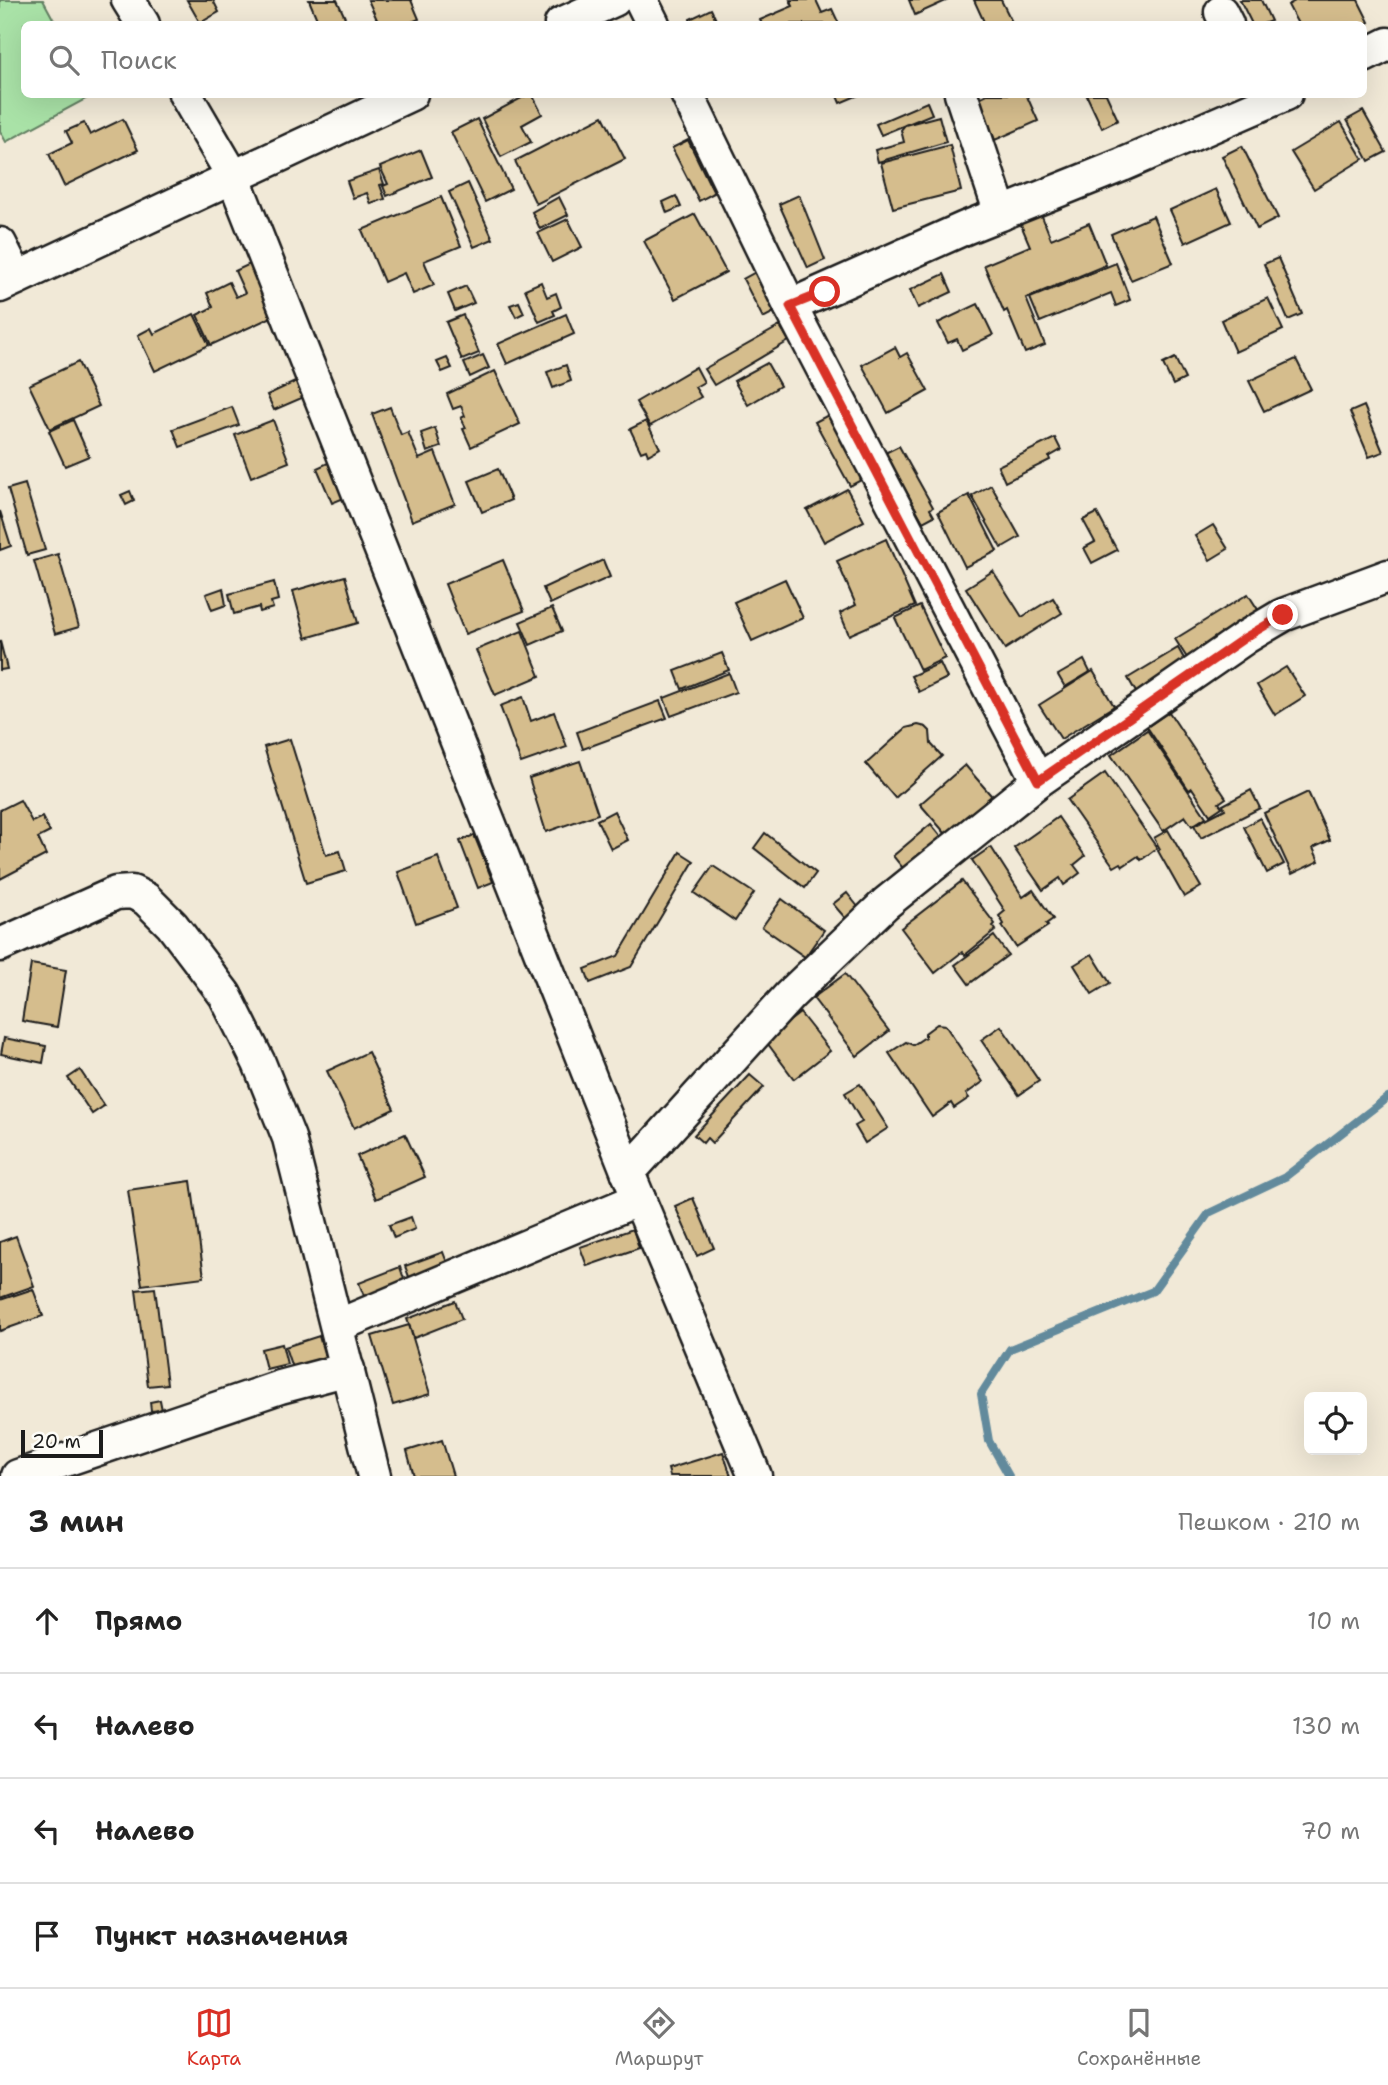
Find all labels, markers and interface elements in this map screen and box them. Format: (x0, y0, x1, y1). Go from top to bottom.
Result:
search box (21, 21, 1367, 98)
icon: search (45, 41, 83, 79)
text: Поиск (101, 42, 177, 77)
route start (809, 276, 840, 307)
route end (1267, 599, 1298, 630)
map controls (1304, 1392, 1367, 1455)
button: locate (1304, 1392, 1367, 1455)
scale bar (21, 1427, 103, 1459)
text: 20 m (32, 1429, 81, 1454)
text: 3 мин (28, 1501, 124, 1542)
text: Пешком · 210 m (1178, 1507, 1360, 1537)
icon: ahead (28, 1602, 66, 1640)
text: Прямо (95, 1603, 183, 1638)
text: 10 m (1307, 1606, 1360, 1636)
icon: left (28, 1707, 66, 1745)
text: Налево (95, 1708, 195, 1743)
text: 130 m (1292, 1711, 1360, 1741)
icon: left (28, 1812, 66, 1850)
text: Налево (95, 1813, 195, 1848)
text: 70 m (1301, 1816, 1360, 1846)
icon: arrive (28, 1917, 66, 1955)
text: Пункт назначения (95, 1918, 348, 1953)
tab: Карта (187, 2004, 241, 2071)
tab: Маршрут (615, 2004, 703, 2071)
tab: Сохранённые (1077, 2004, 1201, 2071)

